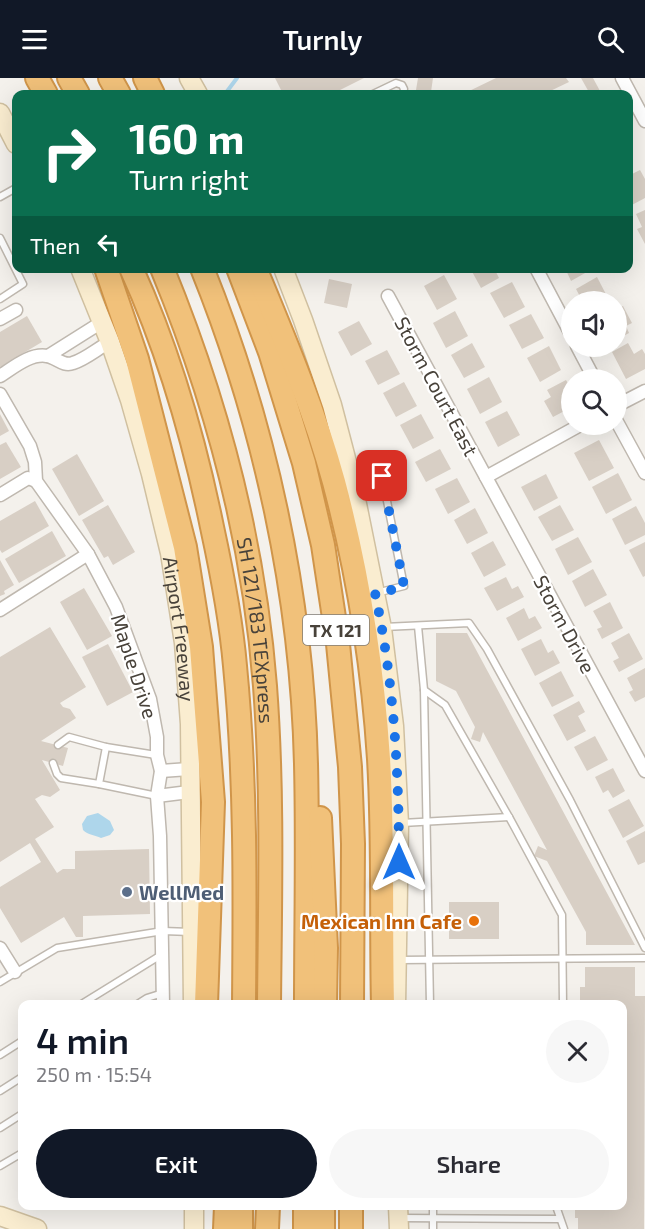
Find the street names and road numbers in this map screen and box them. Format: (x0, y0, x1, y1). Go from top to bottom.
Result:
street label: Storm Court East (390, 312, 484, 460)
street label: SH 121/183 TEXpress (233, 535, 279, 724)
street label: Airport Freeway (159, 555, 200, 703)
street label: Storm Drive (529, 571, 601, 677)
street label: Maple Drive (107, 611, 163, 721)
road number: TX 121 (303, 615, 369, 645)

